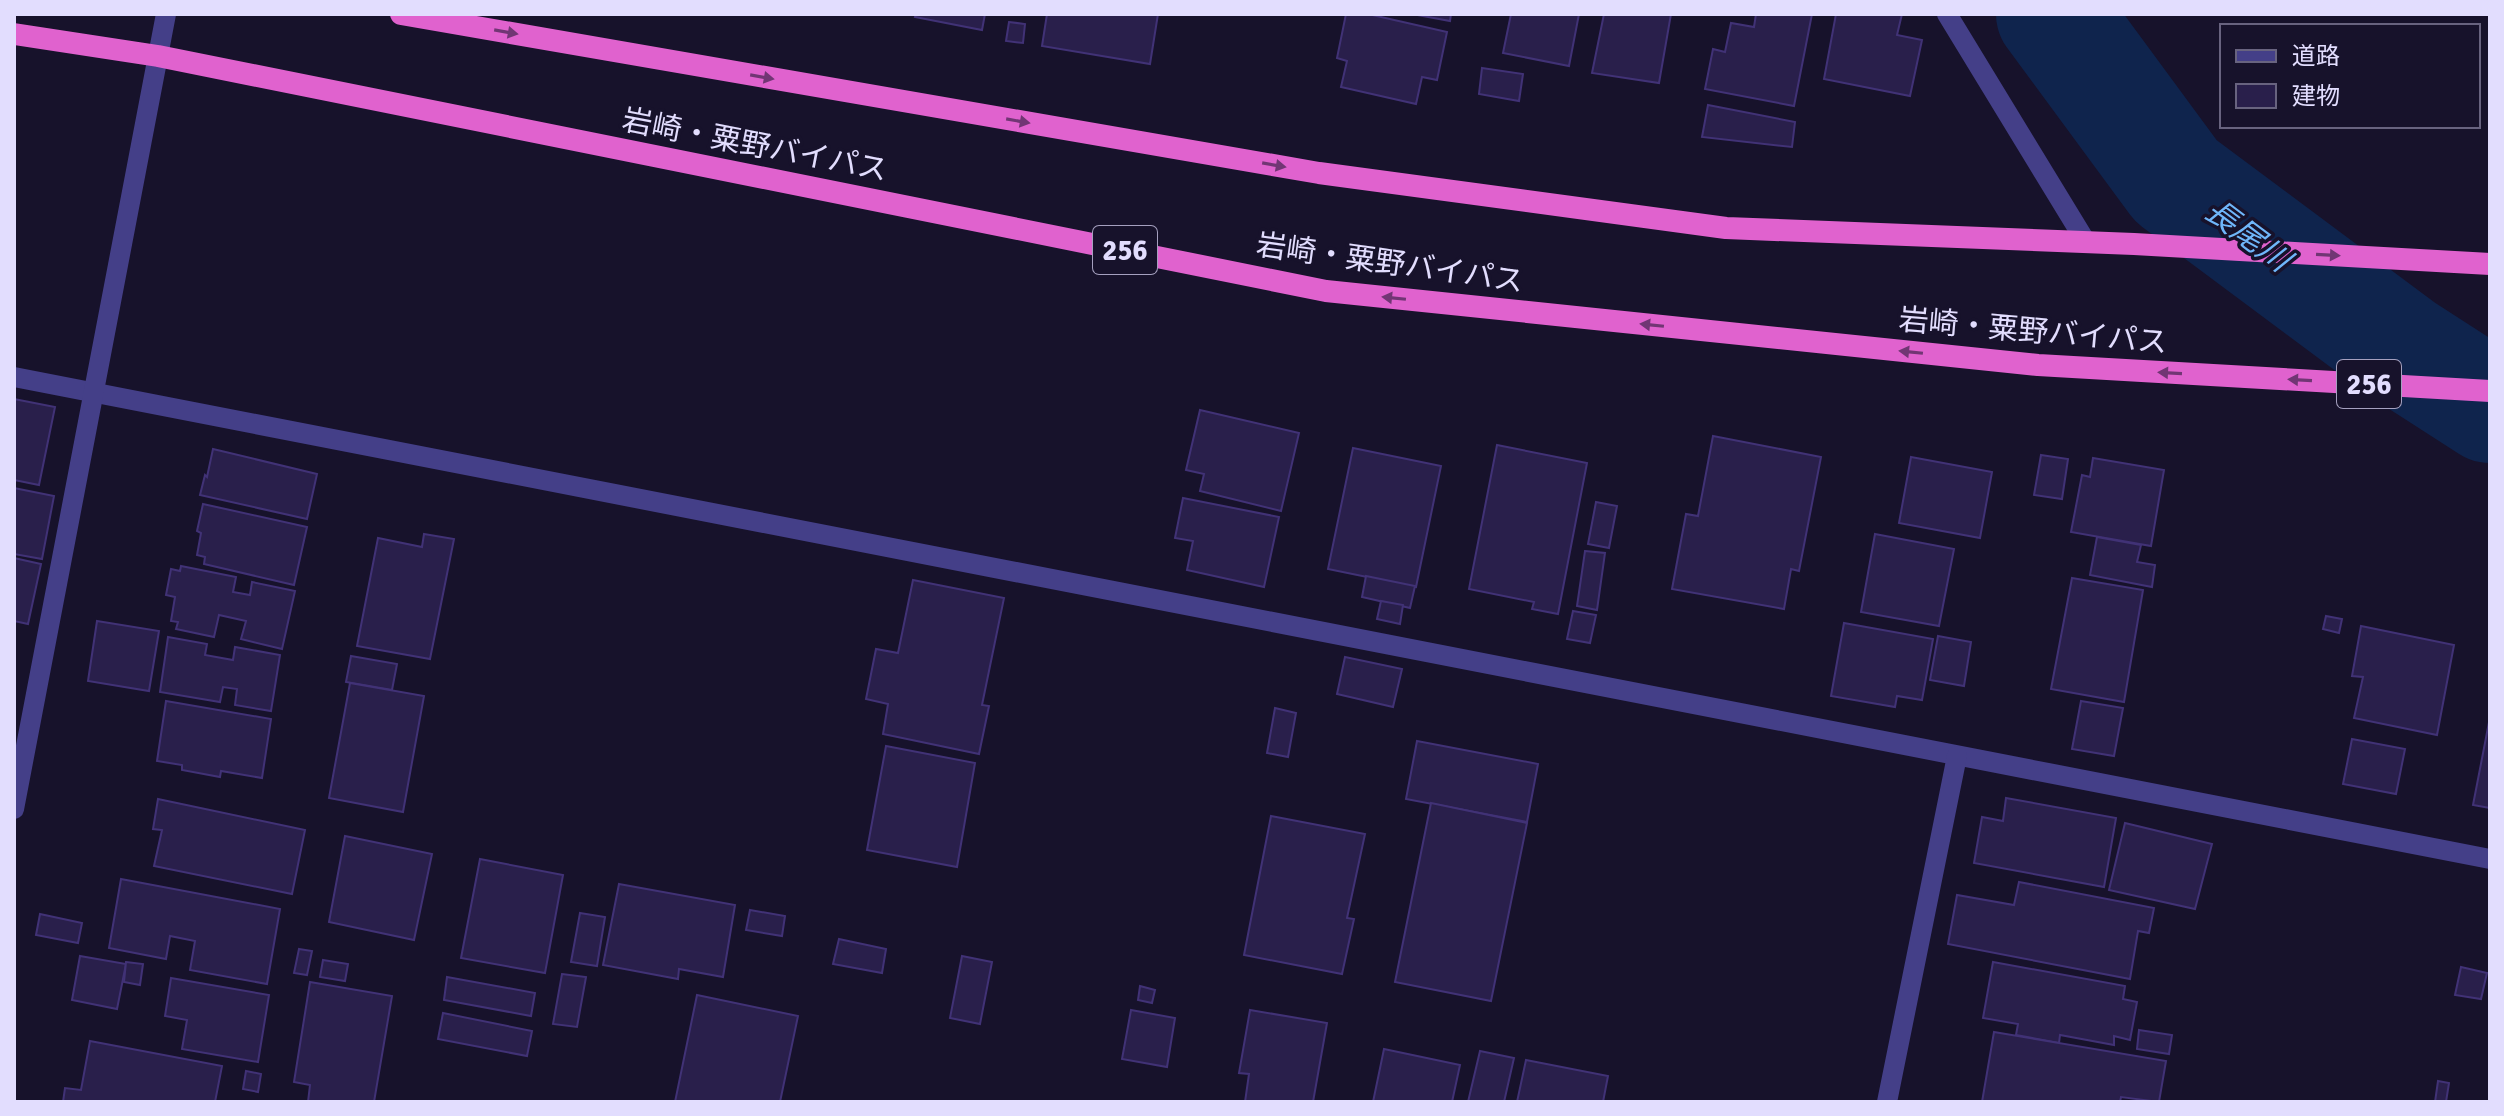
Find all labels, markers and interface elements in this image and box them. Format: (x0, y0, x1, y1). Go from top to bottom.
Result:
legend (2220, 24, 2480, 128)
one-way arrow (493, 26, 518, 39)
text: 道路 (2292, 41, 2340, 71)
one-way arrow (750, 71, 775, 83)
text: 建物 (2292, 81, 2340, 111)
street label: 岩崎・粟野バイパス (619, 102, 891, 189)
one-way arrow (1006, 115, 1031, 128)
one-way arrow (1262, 160, 1287, 172)
water label: 長尾川 (2198, 191, 2300, 282)
road number: 256 (1093, 226, 1157, 274)
street label: 岩崎・粟野バイパス (1254, 226, 1526, 301)
one-way arrow (2316, 249, 2341, 262)
one-way arrow (1381, 291, 1406, 304)
street label: 岩崎・粟野バイパス (1897, 301, 2169, 362)
one-way arrow (1639, 318, 1664, 331)
one-way arrow (1898, 345, 1923, 358)
road number: 256 (2337, 360, 2401, 408)
one-way arrow (2157, 366, 2182, 379)
one-way arrow (2287, 373, 2312, 386)

